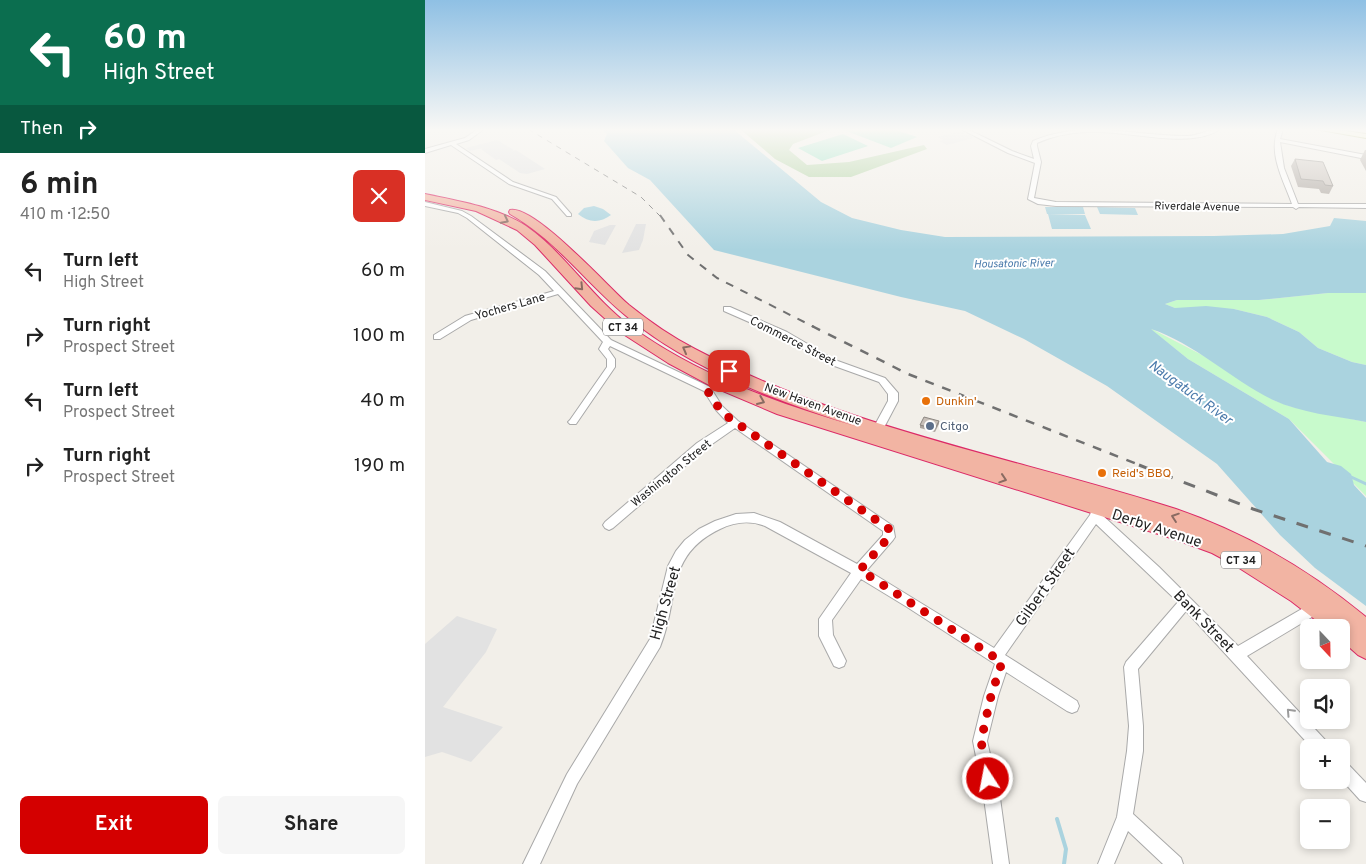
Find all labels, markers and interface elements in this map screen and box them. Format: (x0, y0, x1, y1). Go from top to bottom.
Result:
text: 60 m (103, 17, 187, 61)
icon: left (20, 20, 85, 85)
text: High Street (103, 60, 215, 87)
icon: right (73, 115, 101, 143)
text: Then (20, 117, 63, 141)
text: 6 min (20, 167, 98, 204)
button: close (353, 170, 405, 222)
street label: Riverdale Avenue (1154, 199, 1240, 215)
text: 410 m · 12:50 (20, 205, 111, 225)
one-way arrow (500, 214, 509, 224)
text: Turn left (63, 249, 139, 273)
water label: Housatonic River (974, 256, 1055, 272)
icon: left (20, 257, 48, 285)
text: 60 m (361, 259, 405, 283)
text: High Street (63, 273, 144, 293)
one-way arrow (574, 281, 583, 290)
street label: Yochers Lane (473, 289, 547, 325)
street label: Commerce Street (747, 313, 838, 370)
text: Turn right (63, 314, 151, 338)
road number: CT 34 (603, 318, 643, 336)
icon: right (20, 322, 48, 350)
text: 100 m (353, 324, 405, 348)
text: Prospect Street (63, 338, 175, 358)
one-way arrow (682, 345, 691, 355)
pin (708, 350, 750, 392)
icon: arrive (715, 357, 743, 385)
water label: Naugatuck River (1145, 357, 1237, 430)
text: Turn left (63, 379, 139, 403)
street label: New Haven Avenue (762, 380, 864, 430)
icon: left (20, 387, 48, 415)
text: 40 m (360, 389, 405, 413)
one-way arrow (756, 394, 765, 405)
place label: Dunkin' (936, 394, 977, 410)
marker: Dunkin' (920, 395, 932, 407)
text: Prospect Street (63, 403, 175, 423)
place label: Citgo (940, 419, 969, 435)
marker: Citgo (924, 420, 936, 432)
street label: Washington Street (628, 436, 715, 511)
text: Turn right (63, 444, 151, 468)
icon: right (20, 452, 48, 480)
text: 190 m (354, 454, 405, 478)
place label: Reid's BBQ (1112, 466, 1171, 482)
marker: Reid's BBQ (1096, 467, 1108, 479)
text: Prospect Street (63, 468, 175, 488)
one-way arrow (998, 473, 1007, 483)
street label: Derby Avenue (1109, 506, 1204, 553)
one-way arrow (1171, 513, 1179, 523)
street label: Gilbert Street (1012, 545, 1080, 631)
road number: CT 34 (1221, 552, 1261, 568)
street label: High Street (647, 564, 686, 643)
street label: Bank Street (1169, 587, 1237, 657)
north arrow (1300, 619, 1350, 669)
map controls (1300, 619, 1350, 849)
button: sound (1300, 679, 1350, 729)
one-way arrow (1287, 708, 1296, 717)
button: + (1300, 739, 1350, 789)
position arrow (961, 752, 1013, 804)
button: Exit (20, 796, 208, 854)
button: Share (218, 796, 405, 854)
button: − (1300, 799, 1350, 849)

